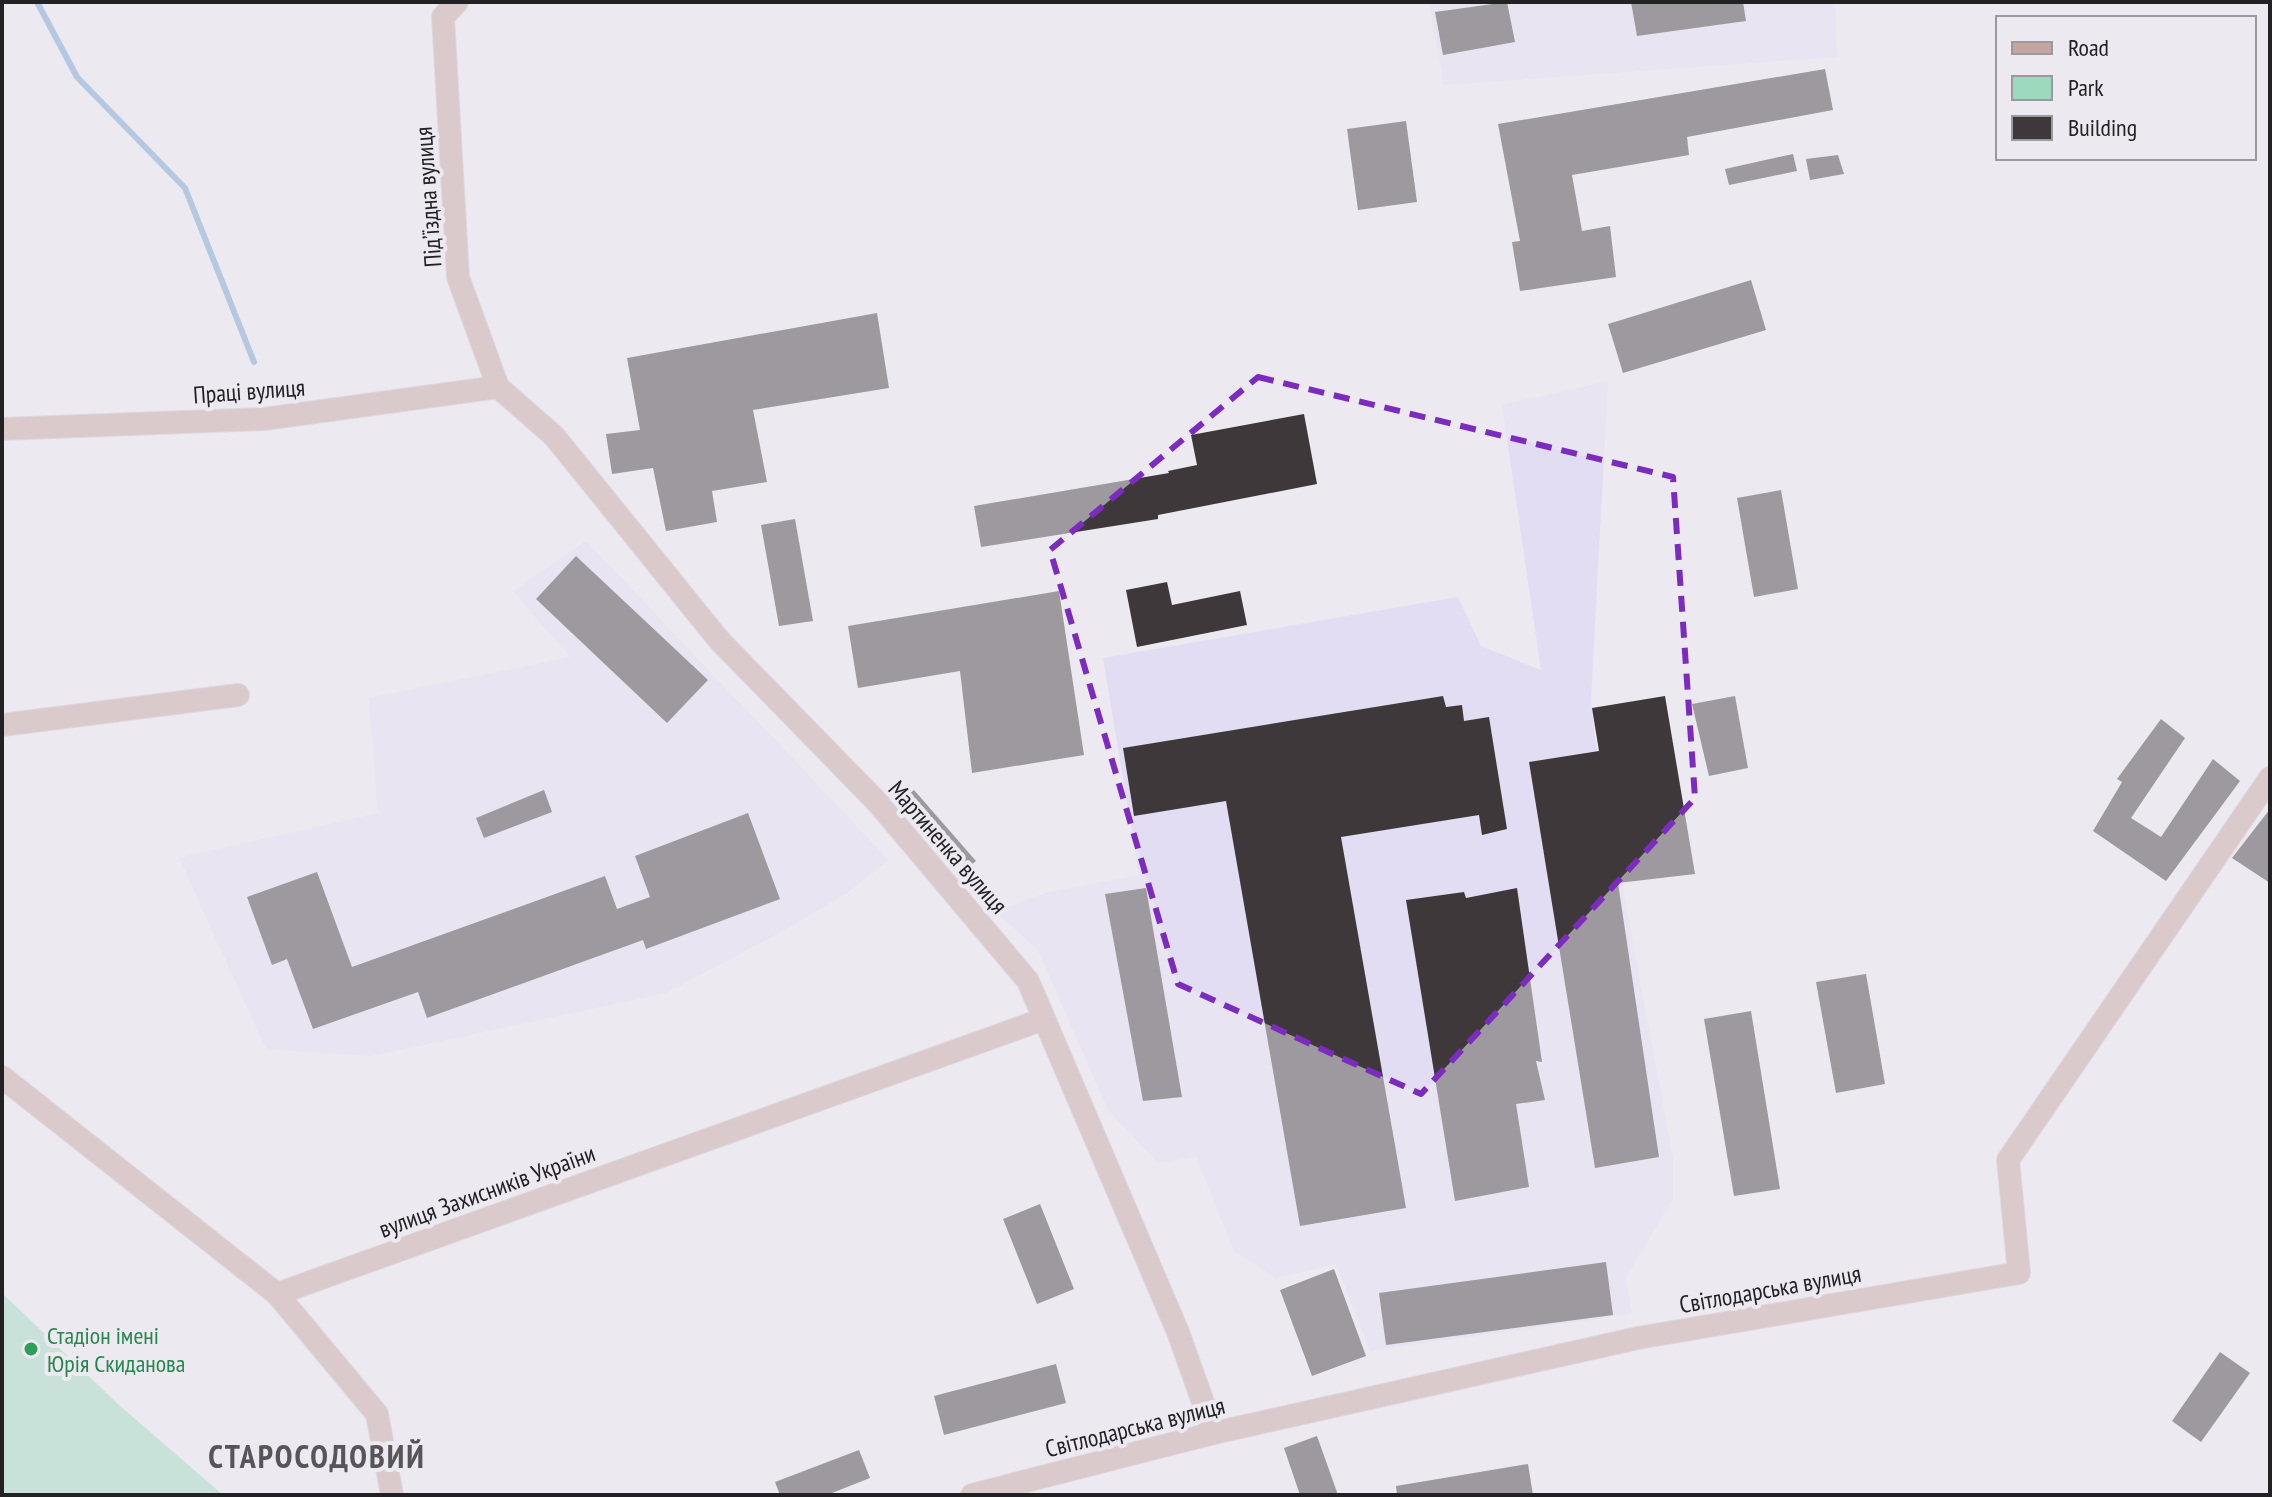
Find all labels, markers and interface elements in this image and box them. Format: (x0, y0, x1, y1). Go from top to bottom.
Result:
legend (1996, 16, 2256, 160)
text: Road (2068, 32, 2109, 63)
text: Park (2068, 72, 2104, 103)
text: Building (2068, 112, 2137, 143)
street label: Під’їздна вулиця (408, 126, 448, 268)
street label: Праці вулиця (192, 372, 306, 410)
street label: Мартиненка вулиця (882, 774, 1014, 920)
street label: вулиця Захисників України (375, 1137, 599, 1245)
street label: Світлодарська вулиця (1677, 1258, 1863, 1320)
place label: Стадiон імені Юрія Скиданова (47, 1320, 185, 1379)
marker: Стадiон імені Юрія Скиданова (22, 1340, 40, 1358)
street label: Світлодарська вулиця (1042, 1390, 1228, 1464)
district label: СТАРОСОДОВИЙ (208, 1435, 426, 1477)

